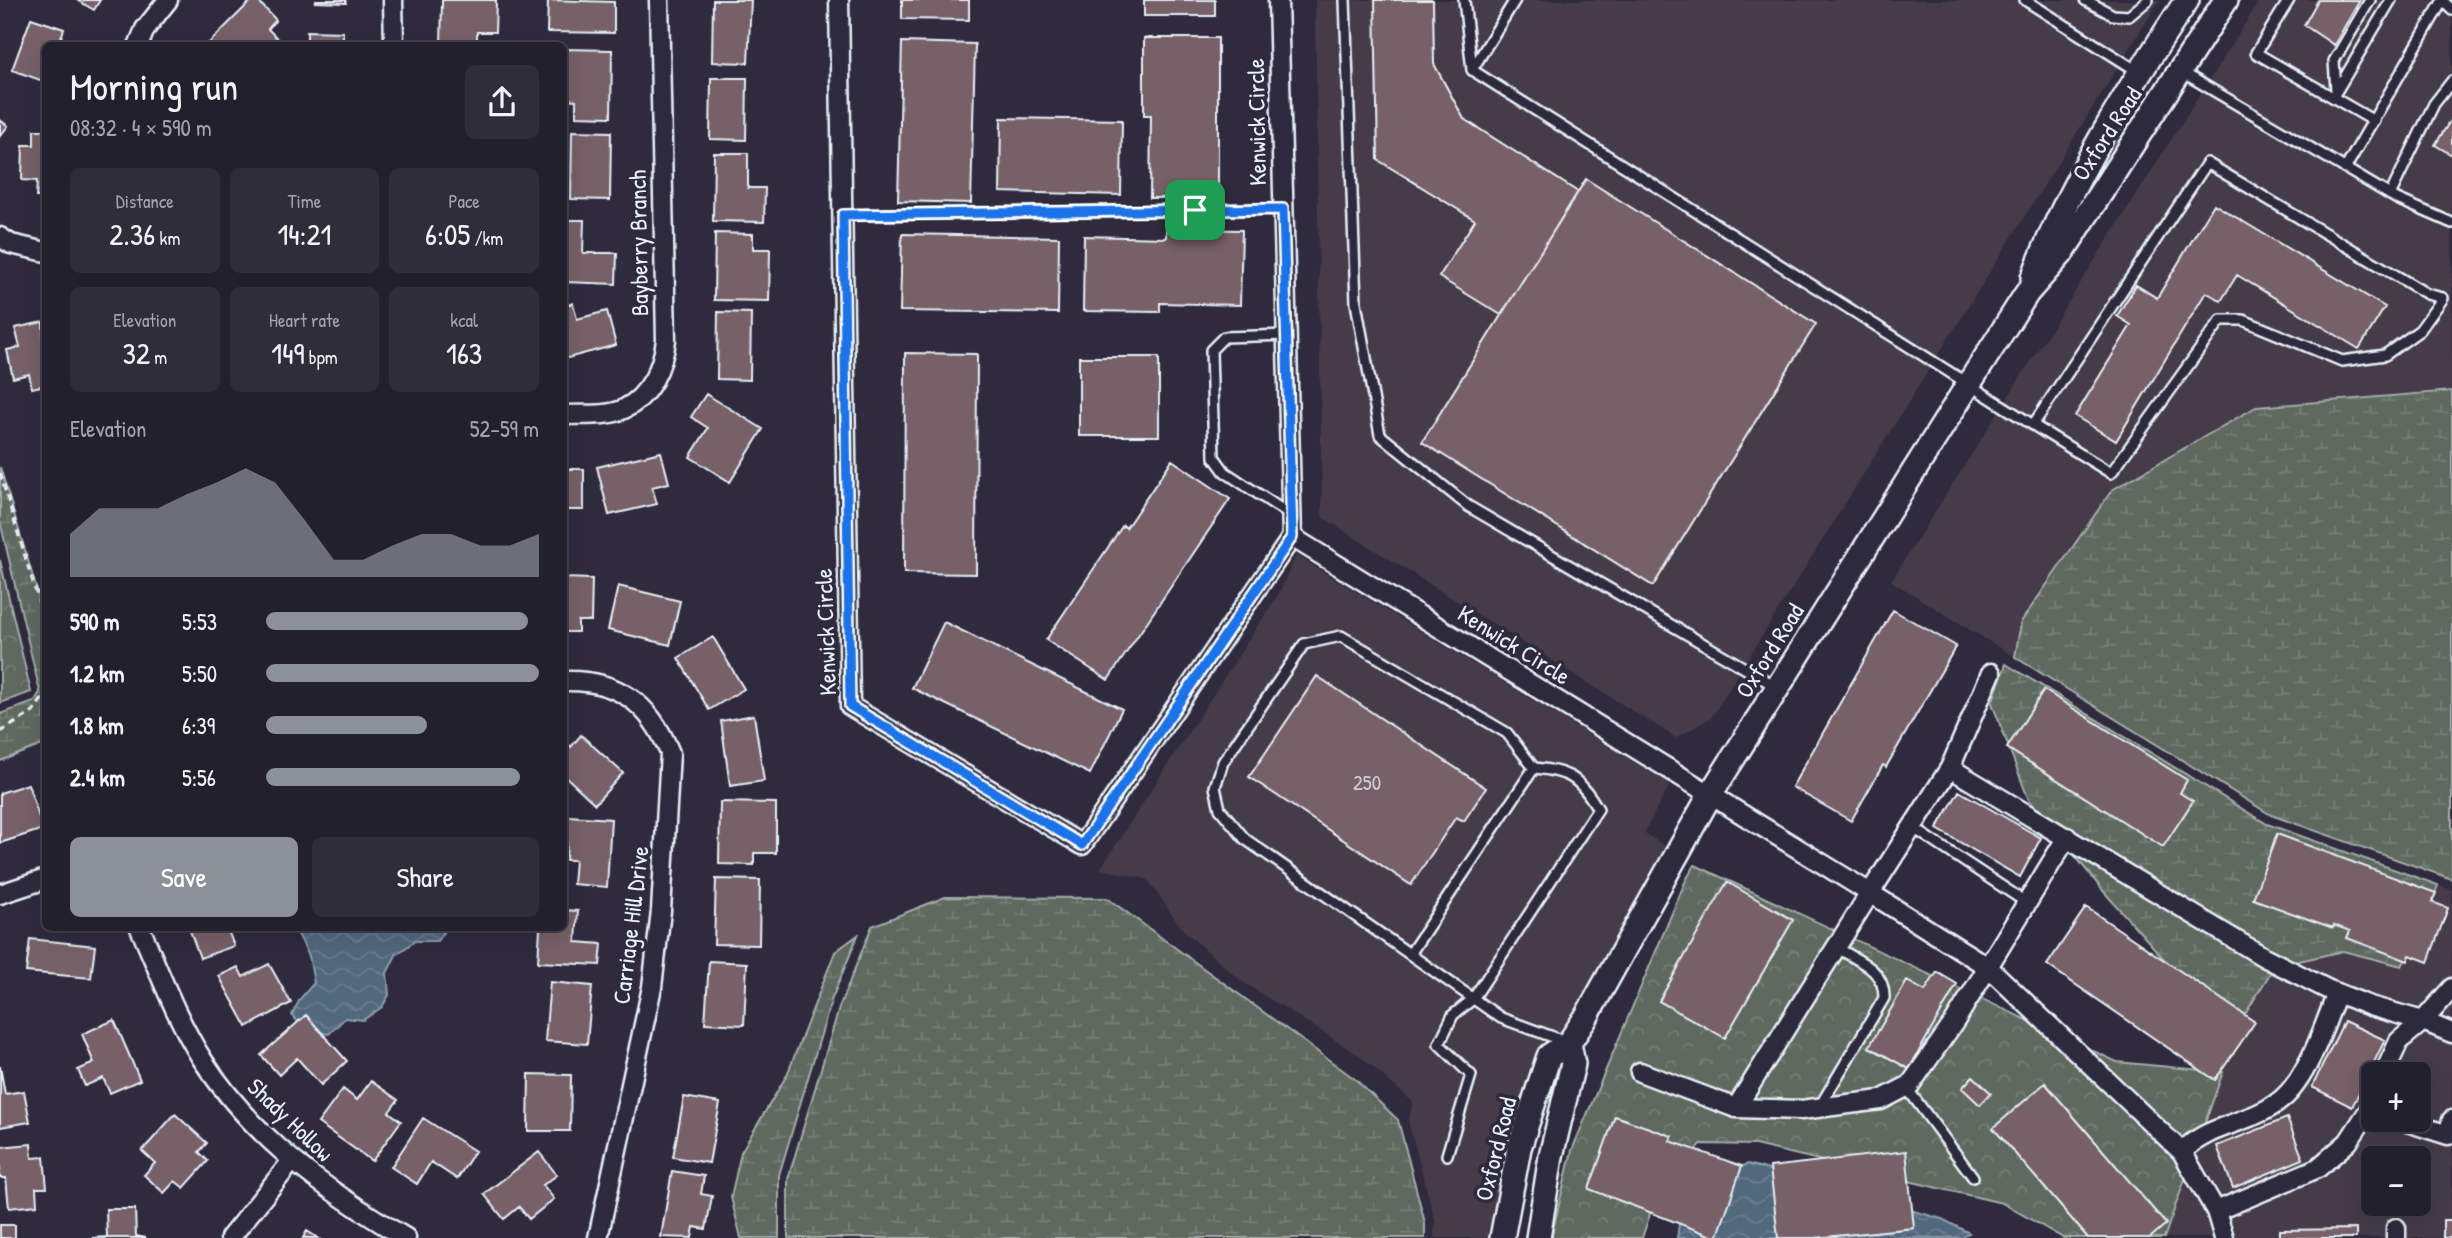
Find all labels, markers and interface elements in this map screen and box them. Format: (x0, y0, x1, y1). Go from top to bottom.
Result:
street label: Kenwick Circle (1239, 58, 1273, 186)
text: Morning run (70, 60, 238, 112)
button: share (465, 65, 539, 139)
street label: Oxford Road (2064, 80, 2148, 187)
text: 08:32 · 4 × 590 m (70, 112, 212, 143)
street label: Bayberry Branch (621, 170, 655, 316)
pin (1165, 180, 1225, 240)
text: Distance (116, 188, 174, 214)
text: Time (288, 188, 321, 214)
text: Pace (448, 188, 480, 214)
icon: arrive (1176, 191, 1214, 229)
text: 2.36 (109, 214, 155, 254)
text: 14:21 (277, 214, 332, 254)
text: 6:05 (425, 214, 470, 254)
text: km (155, 225, 180, 251)
text: /km (470, 225, 503, 251)
text: Elevation (113, 307, 176, 333)
text: Heart rate (269, 307, 340, 333)
text: kcal (450, 307, 478, 333)
text: 32 (122, 333, 150, 373)
text: 149 (271, 333, 304, 373)
text: 163 (446, 333, 482, 373)
text: m (150, 344, 167, 370)
text: bpm (304, 344, 338, 370)
text: Elevation (70, 413, 146, 444)
text: 52–59 m (470, 413, 539, 444)
street label: Kenwick Circle (807, 567, 843, 696)
street label: Kenwick Circle (1452, 597, 1577, 692)
street label: Oxford Road (1728, 597, 1811, 704)
text: 590 m (70, 606, 119, 637)
text: 5:53 (182, 606, 217, 637)
text: 1.2 km (70, 658, 125, 689)
text: 5:50 (182, 658, 217, 689)
text: 1.8 km (70, 710, 124, 741)
text: 6:39 (182, 710, 215, 741)
text: 2.4 km (70, 762, 125, 793)
text: 5:56 (182, 762, 216, 793)
house number: 250 (1353, 768, 1381, 797)
button: Save (70, 837, 298, 917)
button: Share (312, 837, 539, 917)
street label: Carriage Hill Drive (604, 843, 656, 1006)
map controls (2361, 1062, 2431, 1216)
button: + (2361, 1062, 2431, 1132)
street label: Shady Hollow (241, 1070, 341, 1168)
street label: Oxford Road (1467, 1094, 1523, 1204)
button: − (2361, 1146, 2431, 1216)

